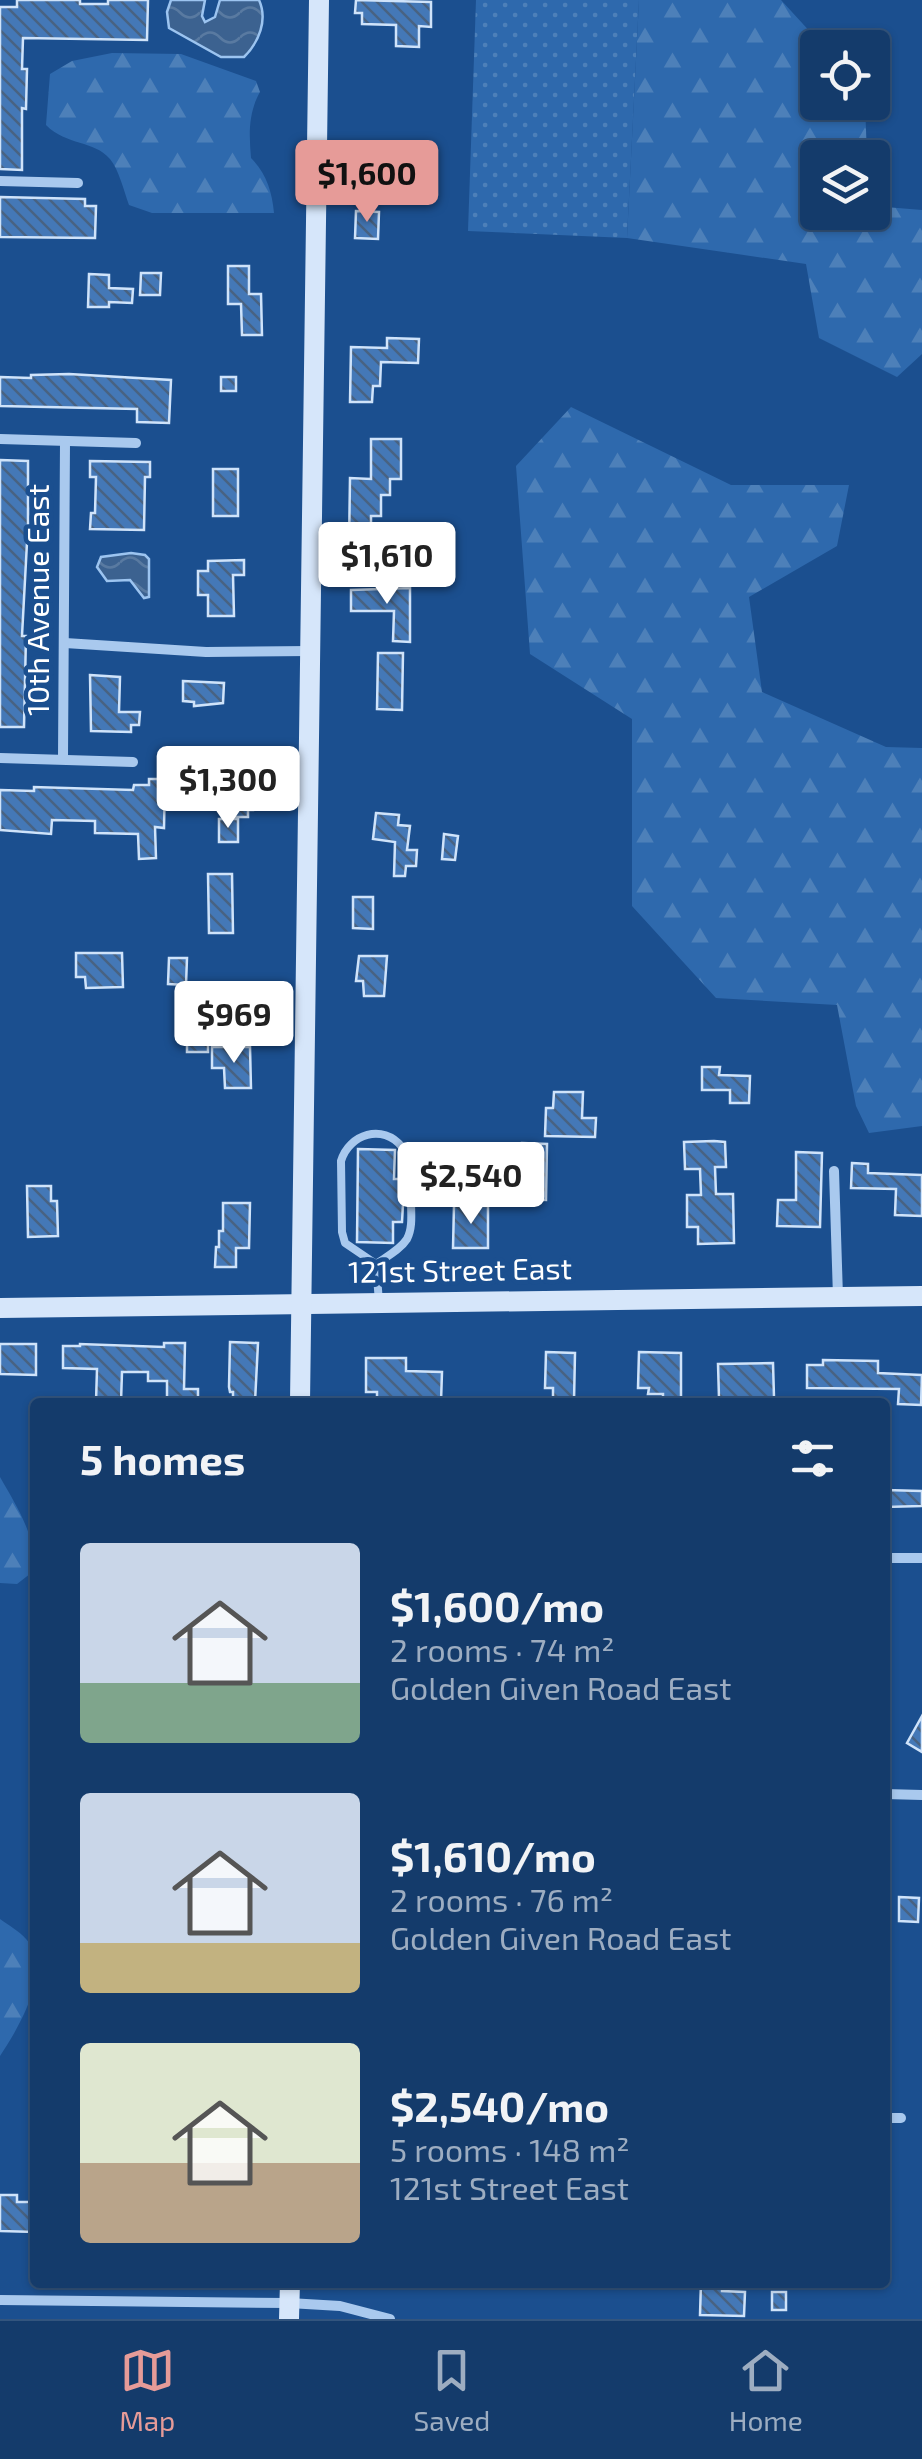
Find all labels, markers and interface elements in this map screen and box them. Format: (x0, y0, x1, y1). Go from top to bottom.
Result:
map controls (800, 30, 890, 230)
button: locate (800, 30, 890, 120)
pin: $1,600 (286, 140, 448, 225)
button: layers (800, 140, 890, 230)
text: $1,600 (317, 153, 417, 191)
street label: 10th Avenue East (19, 484, 55, 716)
pin: $1,610 (306, 522, 468, 607)
text: $1,610 (340, 535, 434, 573)
pin: $1,300 (147, 746, 309, 831)
text: $1,300 (179, 759, 277, 797)
pin: $969 (175, 981, 293, 1066)
text: $969 (196, 994, 272, 1032)
pin: $2,540 (390, 1142, 552, 1227)
text: $2,540 (419, 1155, 523, 1193)
street label: 121st Street East (348, 1249, 572, 1289)
icon: filters (785, 1431, 840, 1486)
text: 5 homes (80, 1433, 245, 1483)
text: $1,600/mo (390, 1580, 604, 1630)
icon: home (160, 1583, 280, 1703)
text: 2 rooms · 74 m² (390, 1630, 614, 1668)
text: Golden Given Road East (390, 1668, 732, 1706)
text: $1,610/mo (390, 1830, 596, 1880)
icon: home (160, 1833, 280, 1953)
text: 2 rooms · 76 m² (390, 1880, 613, 1918)
text: Golden Given Road East (390, 1918, 732, 1956)
text: $2,540/mo (390, 2080, 609, 2130)
icon: home (160, 2083, 280, 2203)
text: 5 rooms · 148 m² (390, 2130, 629, 2168)
text: 121st Street East (390, 2168, 629, 2206)
tab: Map (119, 2343, 175, 2437)
tab: Saved (414, 2343, 490, 2437)
tab: Home (729, 2343, 803, 2437)

